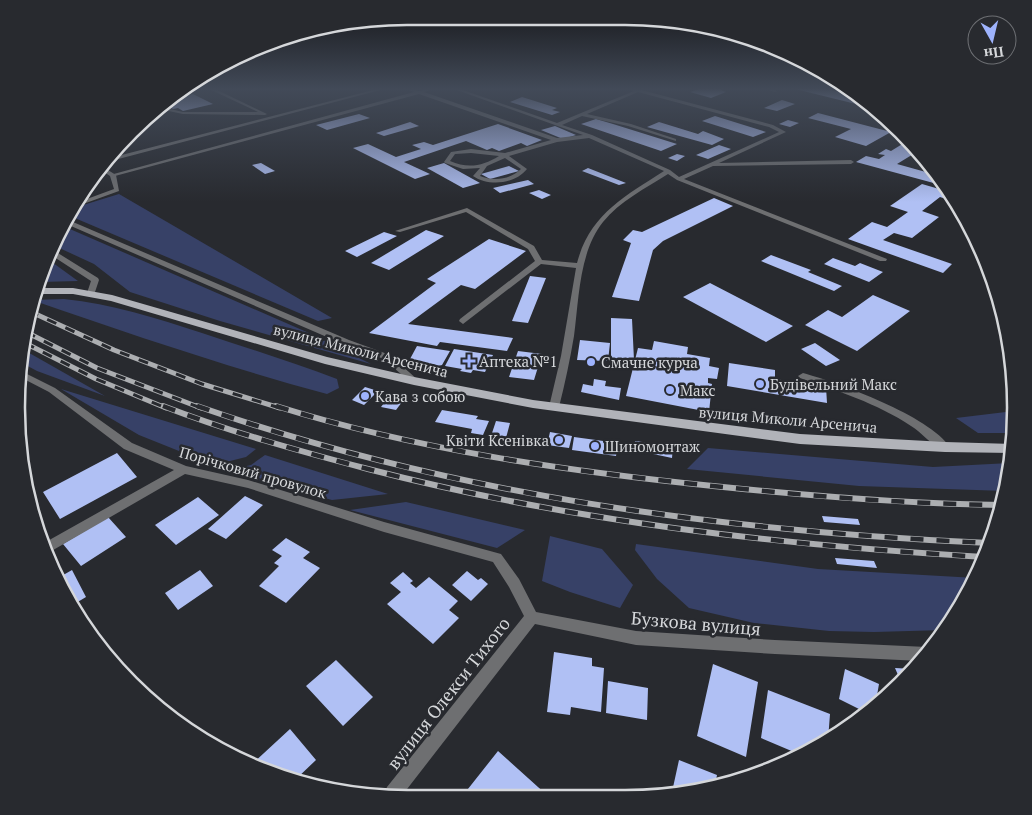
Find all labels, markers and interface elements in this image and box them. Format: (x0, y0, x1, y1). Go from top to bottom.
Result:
north arrow (967, 15, 1017, 65)
text: Пн (983, 43, 1005, 64)
street label: вулиця Миколи Арсенича (272, 319, 451, 381)
place label: Аптека №1 (479, 351, 558, 371)
place label: Смачне курча (601, 352, 698, 372)
marker: Аптека №1 (463, 355, 475, 367)
marker: Смачне курча (585, 356, 597, 368)
place label: Будівельний Макс (770, 374, 897, 394)
marker: Будівельний Макс (754, 378, 766, 390)
place label: Макс (680, 380, 716, 400)
marker: Макс (664, 384, 676, 396)
place label: Кава з собою (375, 386, 466, 406)
marker: Кава з собою (359, 390, 371, 402)
street label: вулиця Миколи Арсенича (698, 401, 879, 437)
place label: Квіти Ксенівка (446, 430, 549, 450)
marker: Квіти Ксенівка (553, 434, 565, 446)
place label: Шиномонтаж (605, 436, 700, 456)
marker: Шиномонтаж (589, 440, 601, 452)
street label: Порічковий провулок (177, 441, 330, 503)
street label: Бузкова вулиця (630, 605, 762, 641)
street label: вулиця Олекси Тихого (381, 612, 515, 774)

